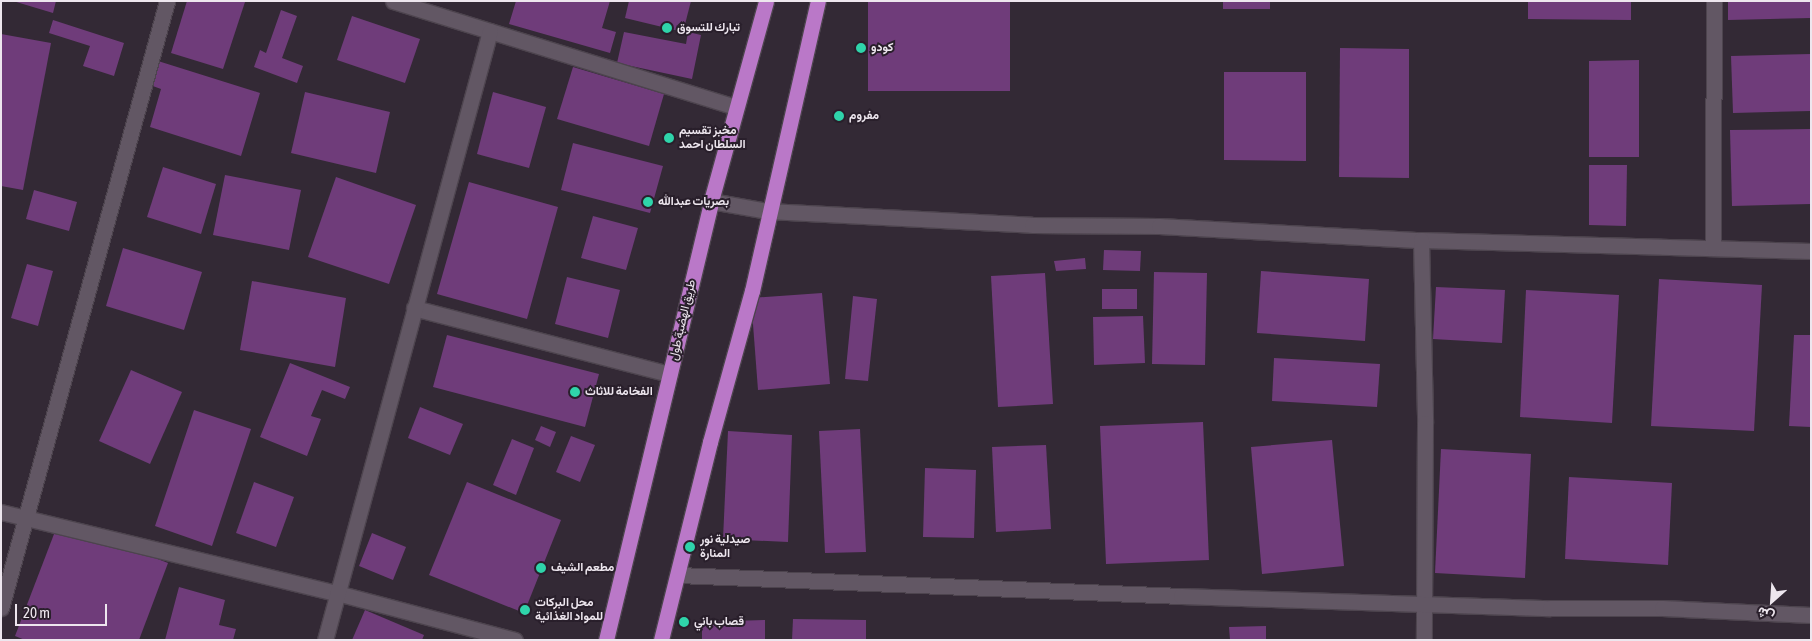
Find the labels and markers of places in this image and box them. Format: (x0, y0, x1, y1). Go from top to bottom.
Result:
place label: تبارك للتسوق (677, 21, 740, 35)
marker: تبارك للتسوق (661, 22, 673, 34)
place label: كودو (871, 41, 893, 55)
marker: كودو (855, 42, 867, 54)
place label: مفروم (849, 109, 879, 123)
marker: مفروم (833, 110, 845, 122)
place label: مخبز تقسيم السلطان احمد (679, 124, 746, 152)
marker: مخبز تقسيم السلطان احمد (663, 132, 675, 144)
place label: بصريات عبدالله (658, 195, 729, 209)
marker: بصريات عبدالله (642, 196, 654, 208)
place label: الفخامة للاثاث (585, 385, 653, 399)
marker: الفخامة للاثاث (569, 386, 581, 398)
place label: صيدلية نور المنارة (700, 533, 750, 561)
marker: صيدلية نور المنارة (684, 541, 696, 553)
place label: مطعم الشيف (551, 561, 614, 575)
marker: مطعم الشيف (535, 562, 547, 574)
place label: محل البركات للمواد الغذائية (535, 596, 603, 624)
marker: محل البركات للمواد الغذائية (519, 604, 531, 616)
place label: قصاب باني (694, 615, 744, 629)
marker: قصاب باني (678, 616, 690, 628)

